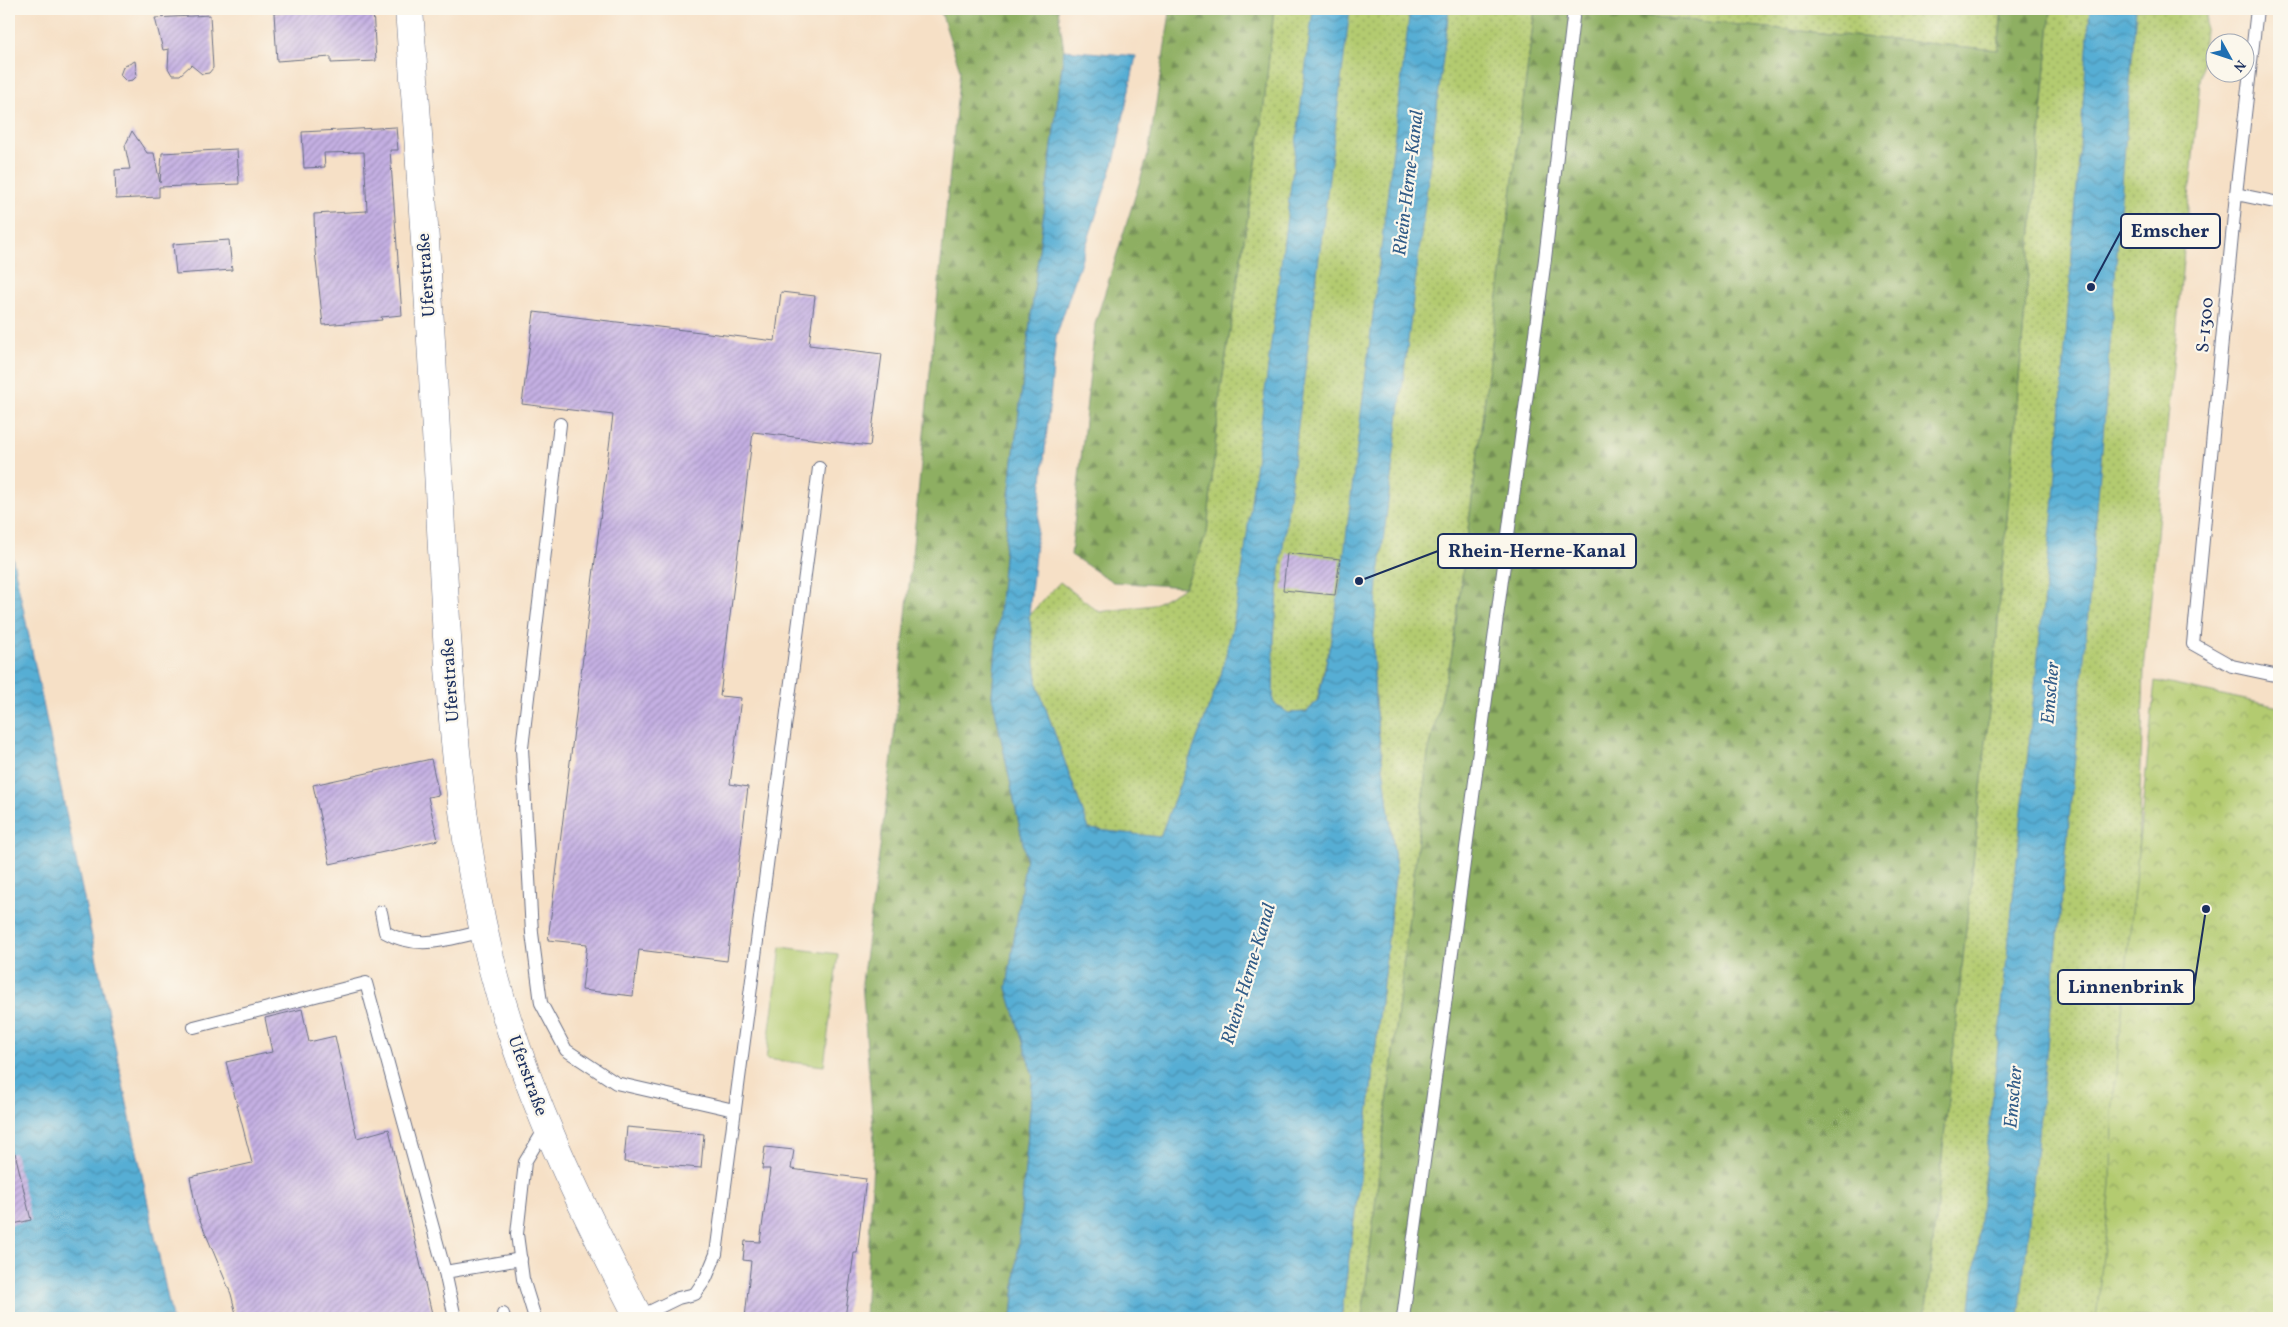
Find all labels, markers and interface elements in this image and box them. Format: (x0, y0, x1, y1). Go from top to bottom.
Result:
north arrow (2206, 32, 2256, 82)
text: N (2228, 55, 2249, 75)
water label: Rhein-Herne-Kanal (1387, 109, 1431, 257)
callout: Emscher (2121, 214, 2220, 248)
text: Emscher (2131, 219, 2209, 245)
street label: Uferstraße (412, 232, 442, 318)
street label: S-1300 (2191, 296, 2221, 354)
callout: Rhein-Herne-Kanal (1438, 534, 1636, 568)
text: Rhein-Herne-Kanal (1448, 539, 1626, 565)
street label: Uferstraße (436, 637, 466, 723)
water label: Emscher (2035, 660, 2067, 725)
water label: Rhein-Herne-Kanal (1215, 900, 1283, 1048)
callout: Linnenbrink (2058, 970, 2194, 1004)
text: Linnenbrink (2068, 975, 2185, 1001)
street label: Uferstraße (501, 1032, 553, 1120)
water label: Emscher (1998, 1064, 2030, 1129)

